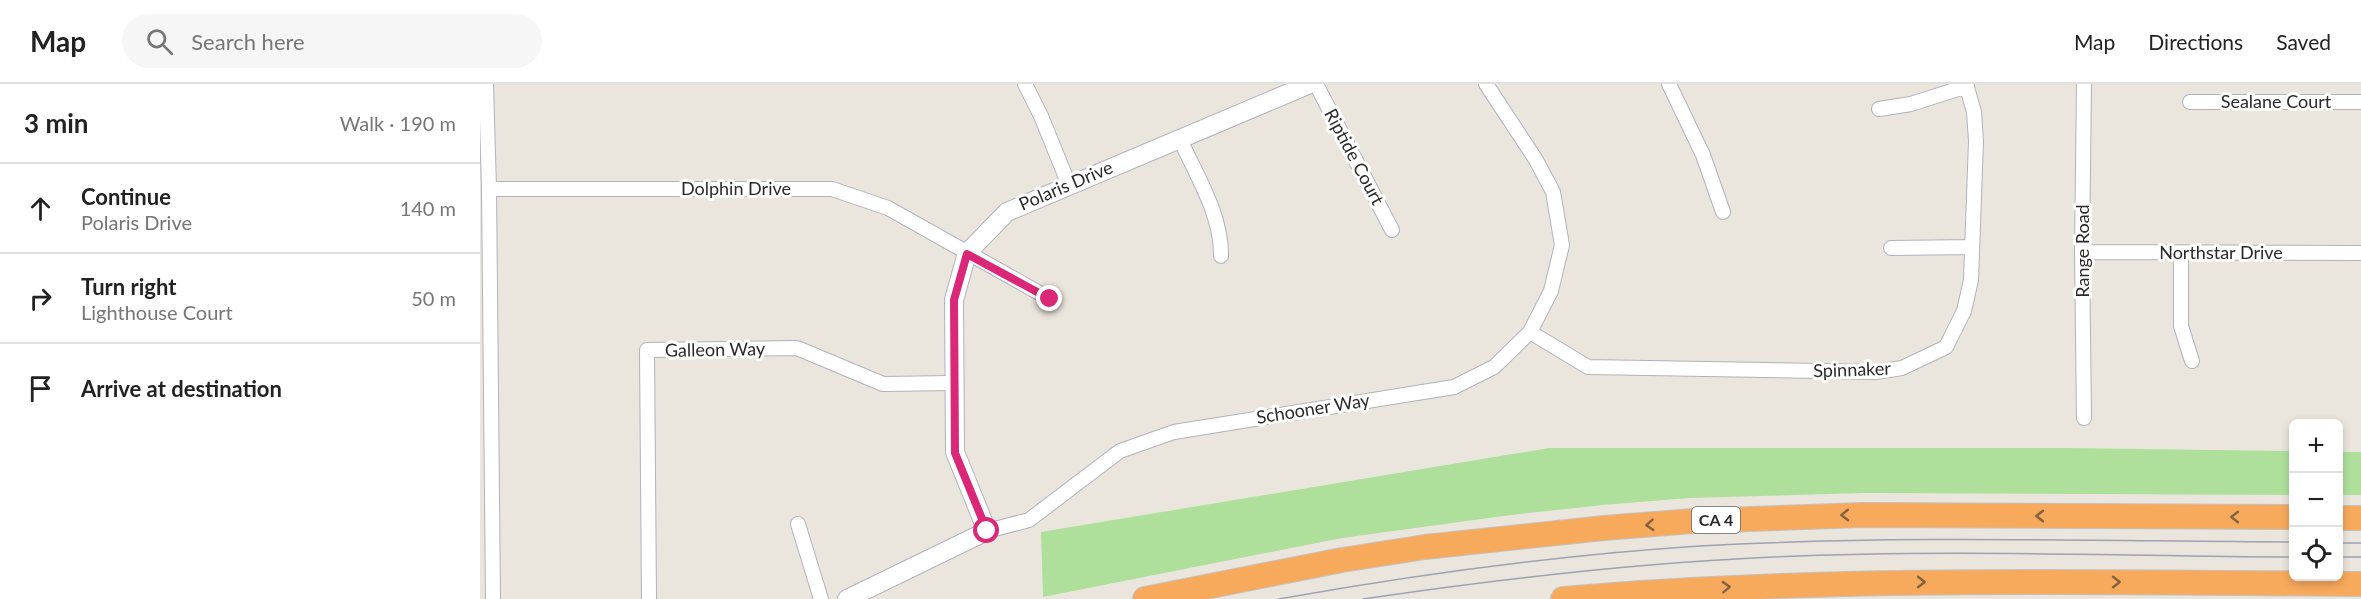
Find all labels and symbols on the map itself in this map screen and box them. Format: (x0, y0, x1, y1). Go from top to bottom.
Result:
street label: Sealane Court (2221, 90, 2332, 112)
street label: Riptide Court (1320, 105, 1390, 209)
street label: Polaris Drive (1015, 155, 1116, 215)
street label: Dolphin Drive (681, 177, 791, 199)
street label: Range Road (2071, 204, 2093, 298)
street label: Northstar Drive (2159, 241, 2283, 263)
route end (1036, 285, 1062, 311)
street label: Galleon Way (665, 337, 766, 361)
street label: Spinnaker (1813, 357, 1892, 381)
street label: Schooner Way (1255, 388, 1372, 428)
road number: CA 4 (1692, 507, 1740, 533)
one-way arrow (1841, 509, 1850, 521)
one-way arrow (2036, 510, 2045, 522)
one-way arrow (2231, 511, 2240, 523)
route start (973, 517, 999, 543)
one-way arrow (1646, 518, 1655, 531)
one-way arrow (1916, 576, 1925, 588)
one-way arrow (2111, 576, 2120, 588)
one-way arrow (1721, 581, 1730, 594)

